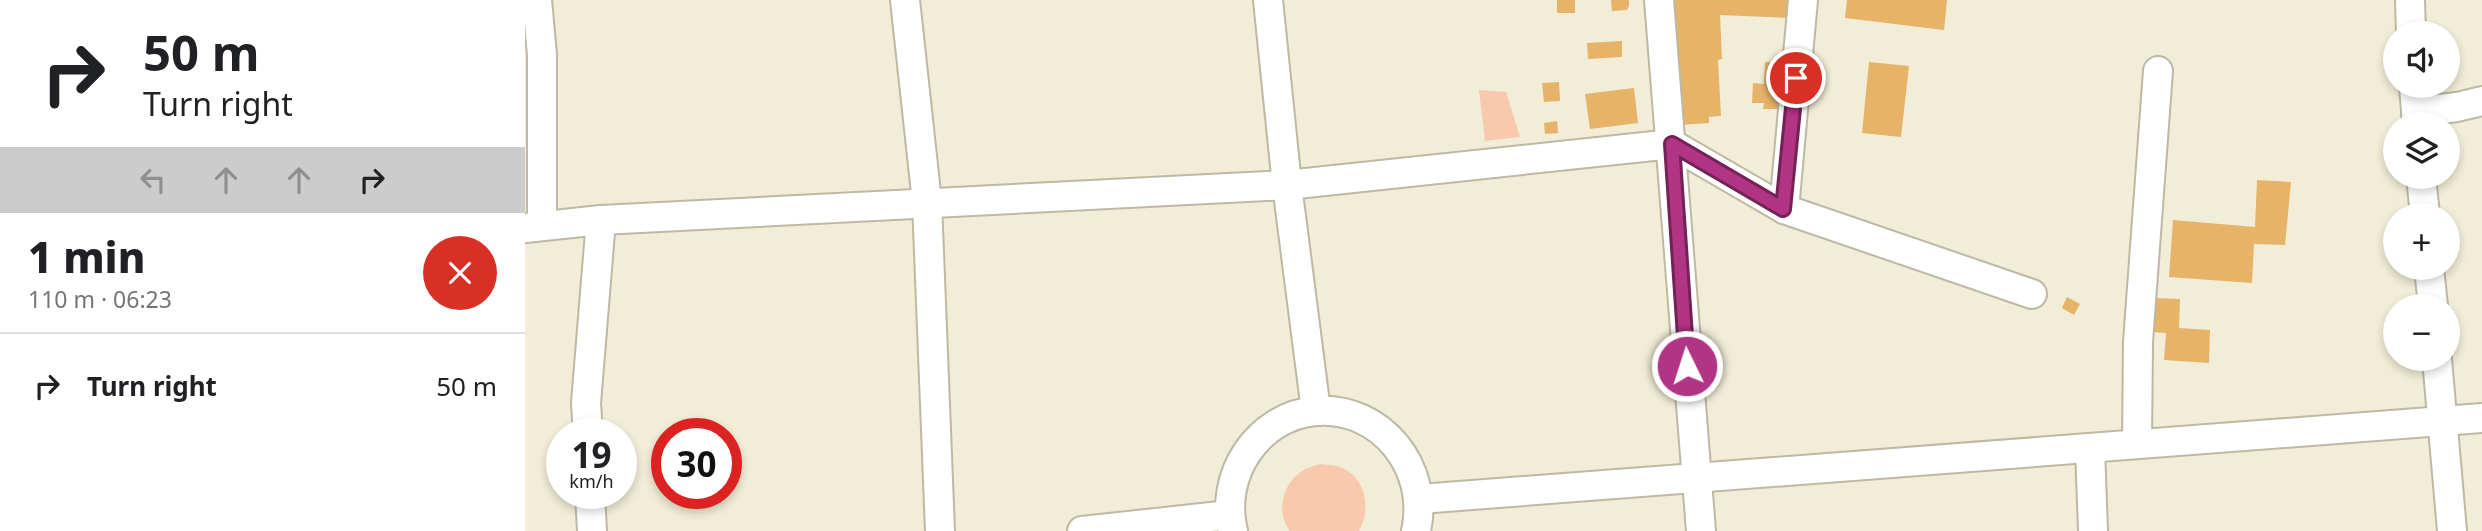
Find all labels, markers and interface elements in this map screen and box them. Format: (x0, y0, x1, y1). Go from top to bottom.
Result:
text: 50 m (143, 19, 260, 85)
map controls (2383, 21, 2460, 371)
button: sound (2383, 21, 2460, 98)
icon: right (28, 28, 119, 119)
pin (1766, 48, 1826, 108)
icon: arrive (1777, 59, 1815, 97)
text: Turn right (143, 82, 293, 125)
button: layers (2383, 112, 2460, 189)
icon: left (134, 161, 172, 199)
icon: ahead (207, 161, 245, 199)
icon: ahead (280, 161, 318, 199)
icon: right (353, 161, 391, 199)
button: + (2383, 203, 2460, 280)
text: 1 min (28, 228, 145, 285)
button: close (423, 236, 497, 310)
text: 110 m · 06:23 (28, 283, 172, 315)
button: − (2383, 294, 2460, 371)
position arrow (1650, 329, 1724, 403)
icon: right (28, 367, 66, 405)
text: Turn right (87, 368, 217, 404)
text: 50 m (436, 368, 497, 404)
speed limit sign: 30 (651, 418, 742, 509)
text: 19 (571, 431, 612, 478)
text: km/h (569, 469, 614, 493)

